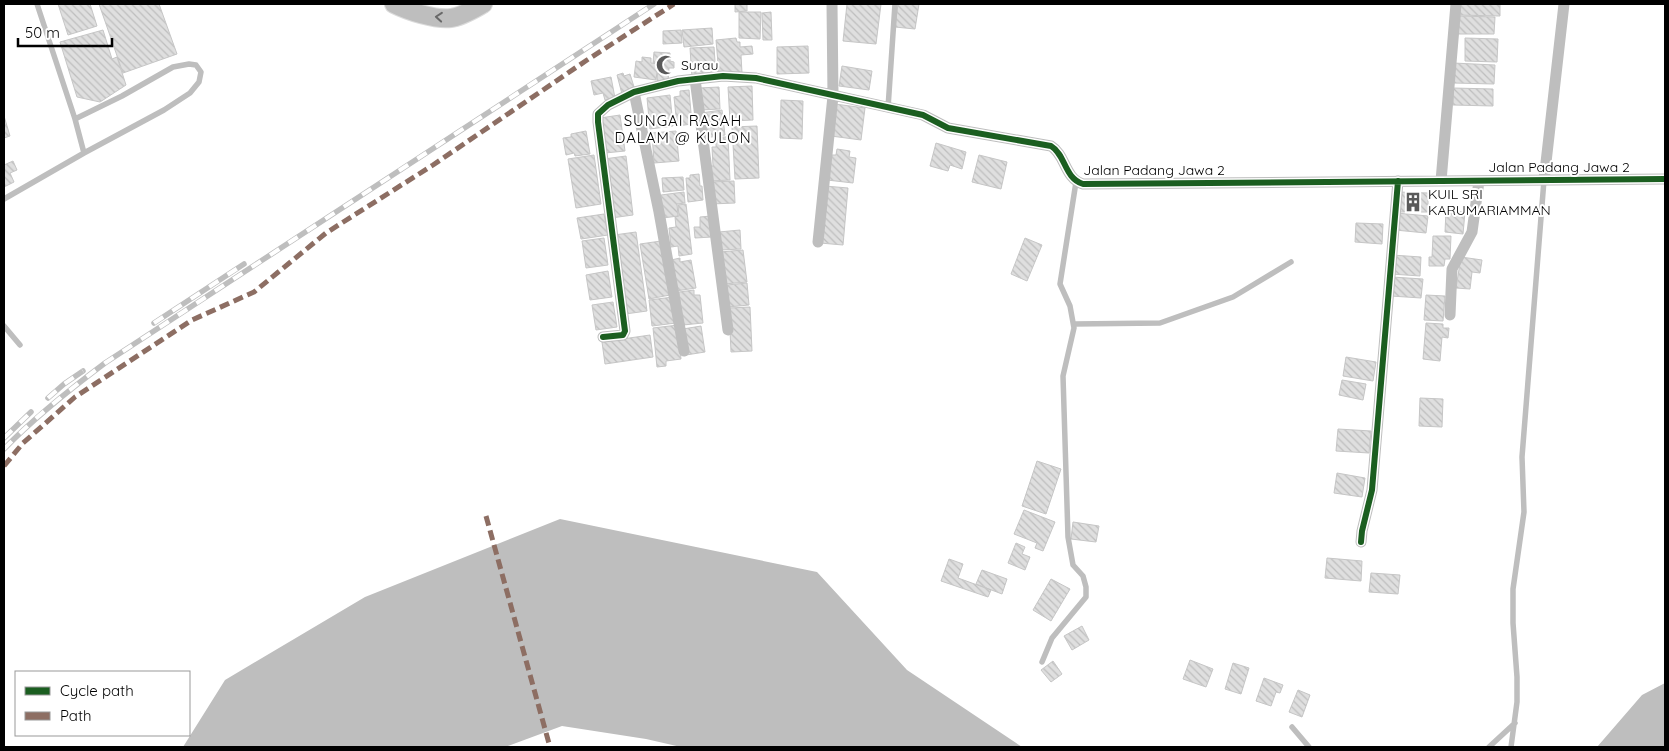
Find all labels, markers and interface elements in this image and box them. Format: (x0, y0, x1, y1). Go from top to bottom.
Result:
one-way arrow (435, 12, 443, 23)
scale bar (18, 15, 111, 47)
text: 50 m (25, 23, 60, 42)
mosque icon: Surau (655, 54, 677, 76)
place label: Surau (681, 56, 718, 74)
district label: SUNGAI RASAH DALAM @ KULON (614, 111, 752, 147)
street label: Jalan Padang Jawa 2 (1488, 158, 1630, 176)
street label: Jalan Padang Jawa 2 (1083, 161, 1225, 179)
place label: KUIL SRI KARUMARIAMMAN (1428, 185, 1551, 219)
building icon: KUIL SRI KARUMARIAMMAN (1402, 191, 1424, 213)
legend (15, 671, 190, 736)
text: Cycle path (60, 681, 134, 700)
text: Path (60, 706, 92, 725)

